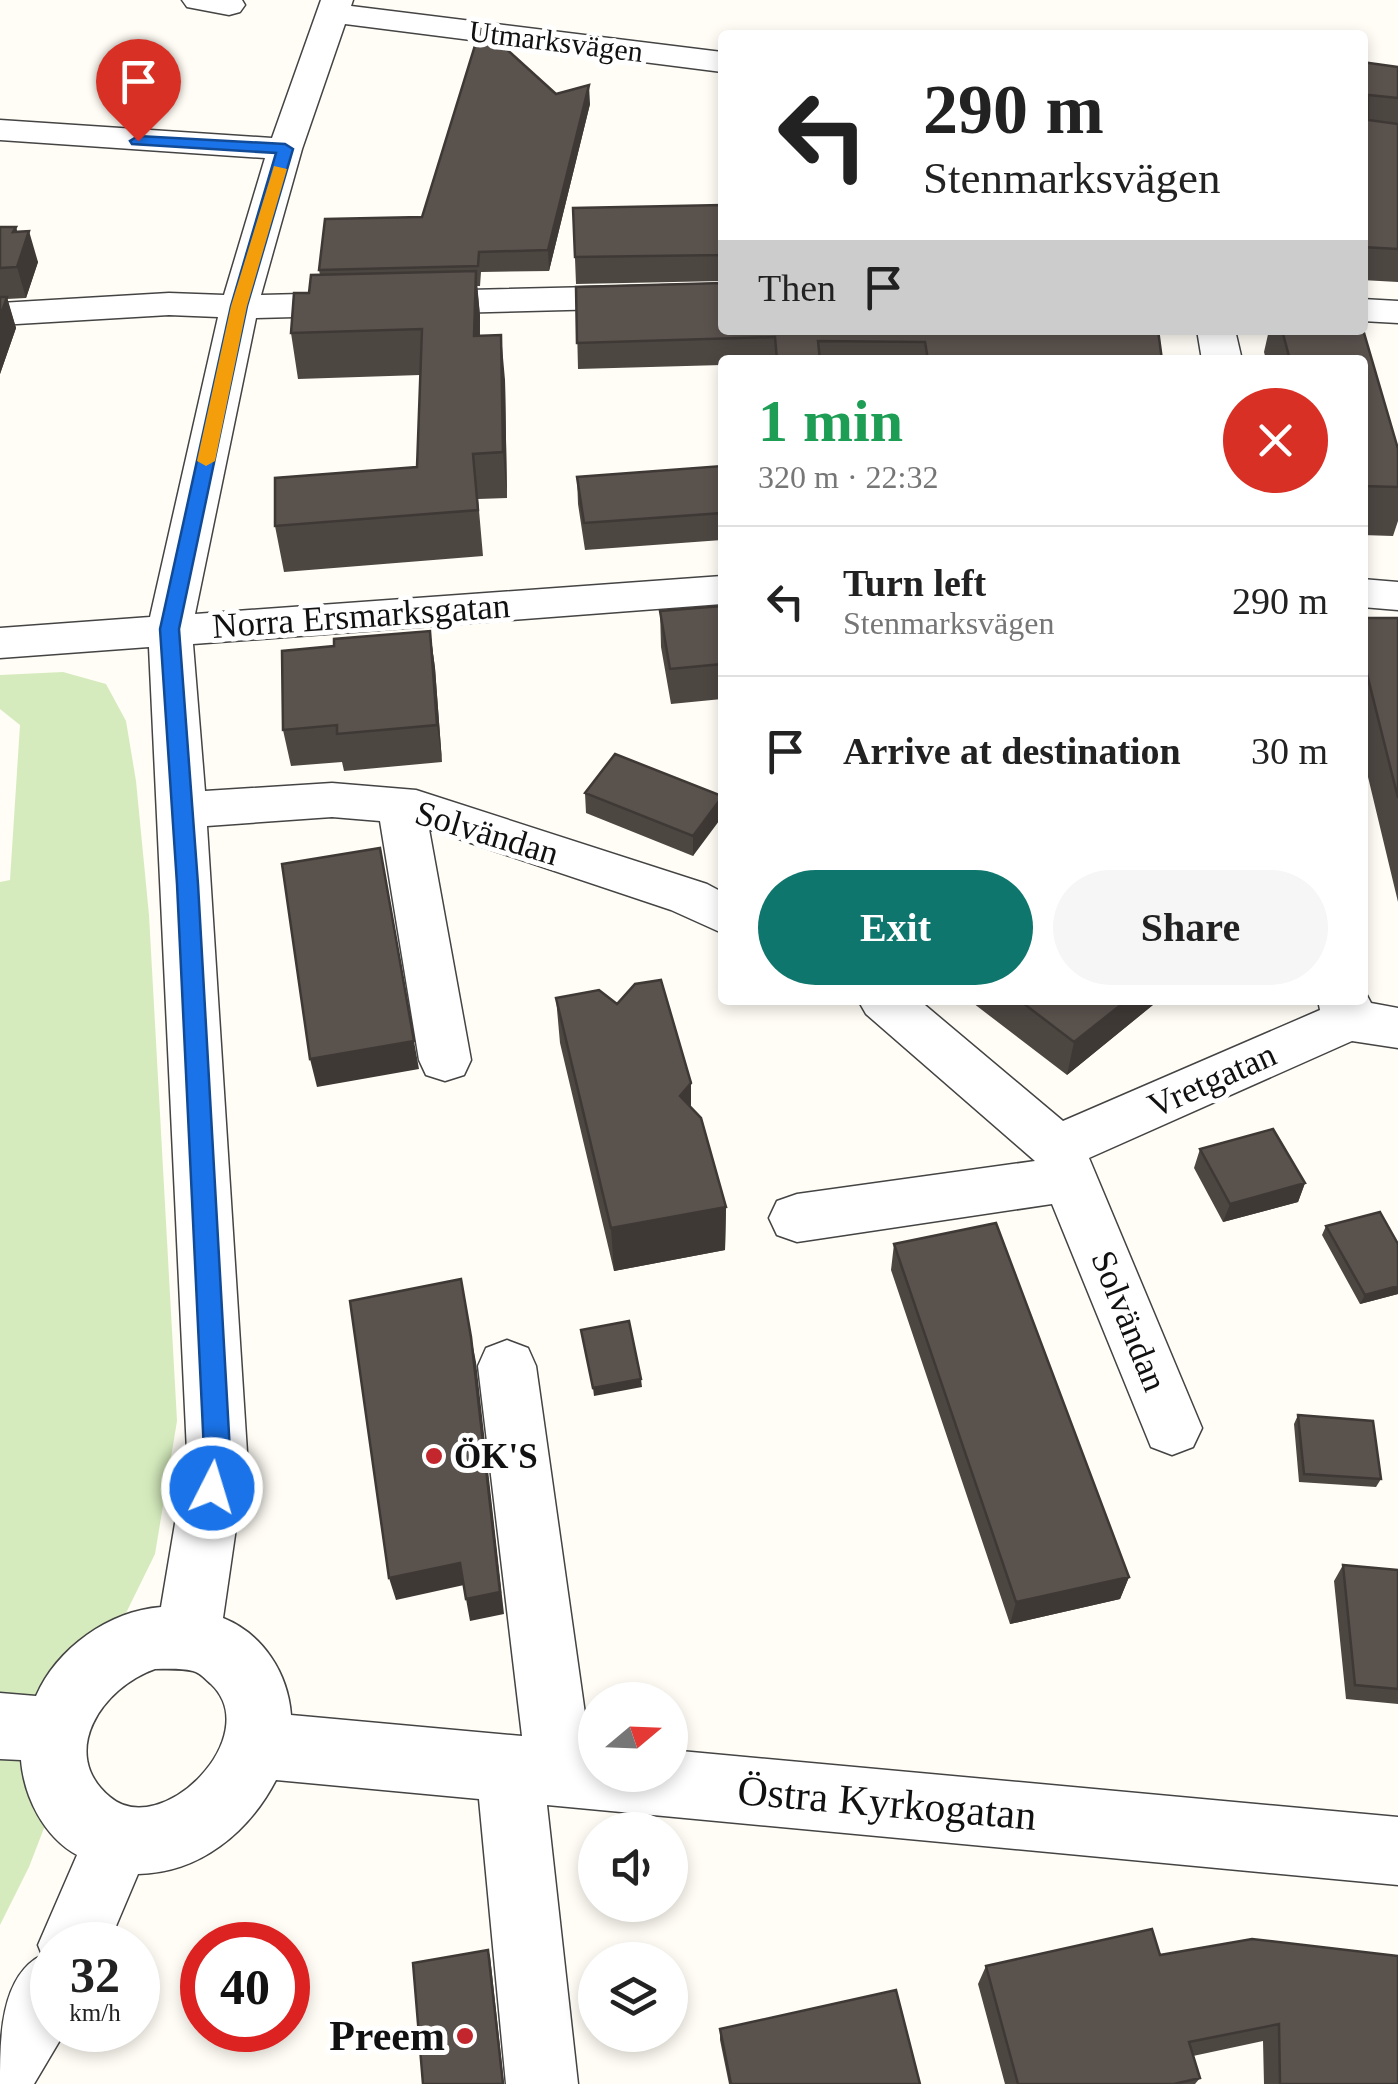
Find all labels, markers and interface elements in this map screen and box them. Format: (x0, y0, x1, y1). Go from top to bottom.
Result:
street label: Utmarksvägen (467, 14, 645, 68)
pin (96, 39, 181, 142)
icon: arrive (111, 54, 166, 109)
icon: left (758, 70, 888, 200)
text: 290 m (923, 71, 1104, 148)
text: Stenmarksvägen (923, 153, 1220, 203)
icon: arrive (856, 260, 911, 315)
text: Then (758, 267, 836, 309)
text: 1 min (758, 388, 903, 454)
button: close (1223, 388, 1328, 493)
text: 320 m · 22:32 (758, 459, 938, 495)
text: Turn left (843, 562, 986, 604)
icon: left (758, 574, 813, 629)
text: 290 m (1232, 580, 1328, 622)
street label: Norra Ersmarksgatan (211, 586, 511, 646)
text: Stenmarksvägen (843, 605, 1055, 641)
icon: arrive (758, 724, 813, 779)
text: Arrive at destination (843, 730, 1181, 772)
text: 30 m (1251, 730, 1328, 772)
street label: Solvändan (411, 793, 563, 873)
button: Exit (758, 870, 1033, 985)
button: Share (1053, 870, 1328, 985)
street label: Vretgatan (1142, 1035, 1282, 1125)
street label: Solvändan (1083, 1245, 1175, 1397)
position arrow (160, 1436, 264, 1540)
place label: ÖK'S (454, 1437, 538, 1476)
marker: ÖK'S (423, 1445, 445, 1467)
north arrow (578, 1682, 688, 1792)
map controls (578, 1682, 688, 2052)
street label: Östra Kyrkogatan (736, 1767, 1038, 1839)
button: sound (578, 1812, 688, 1922)
speed limit sign: 40 (180, 1922, 310, 2052)
button: layers (578, 1942, 688, 2052)
text: 32 (70, 1947, 120, 2003)
text: km/h (69, 1999, 121, 2026)
place label: Preem (329, 2013, 445, 2059)
marker: Preem (454, 2025, 476, 2047)

